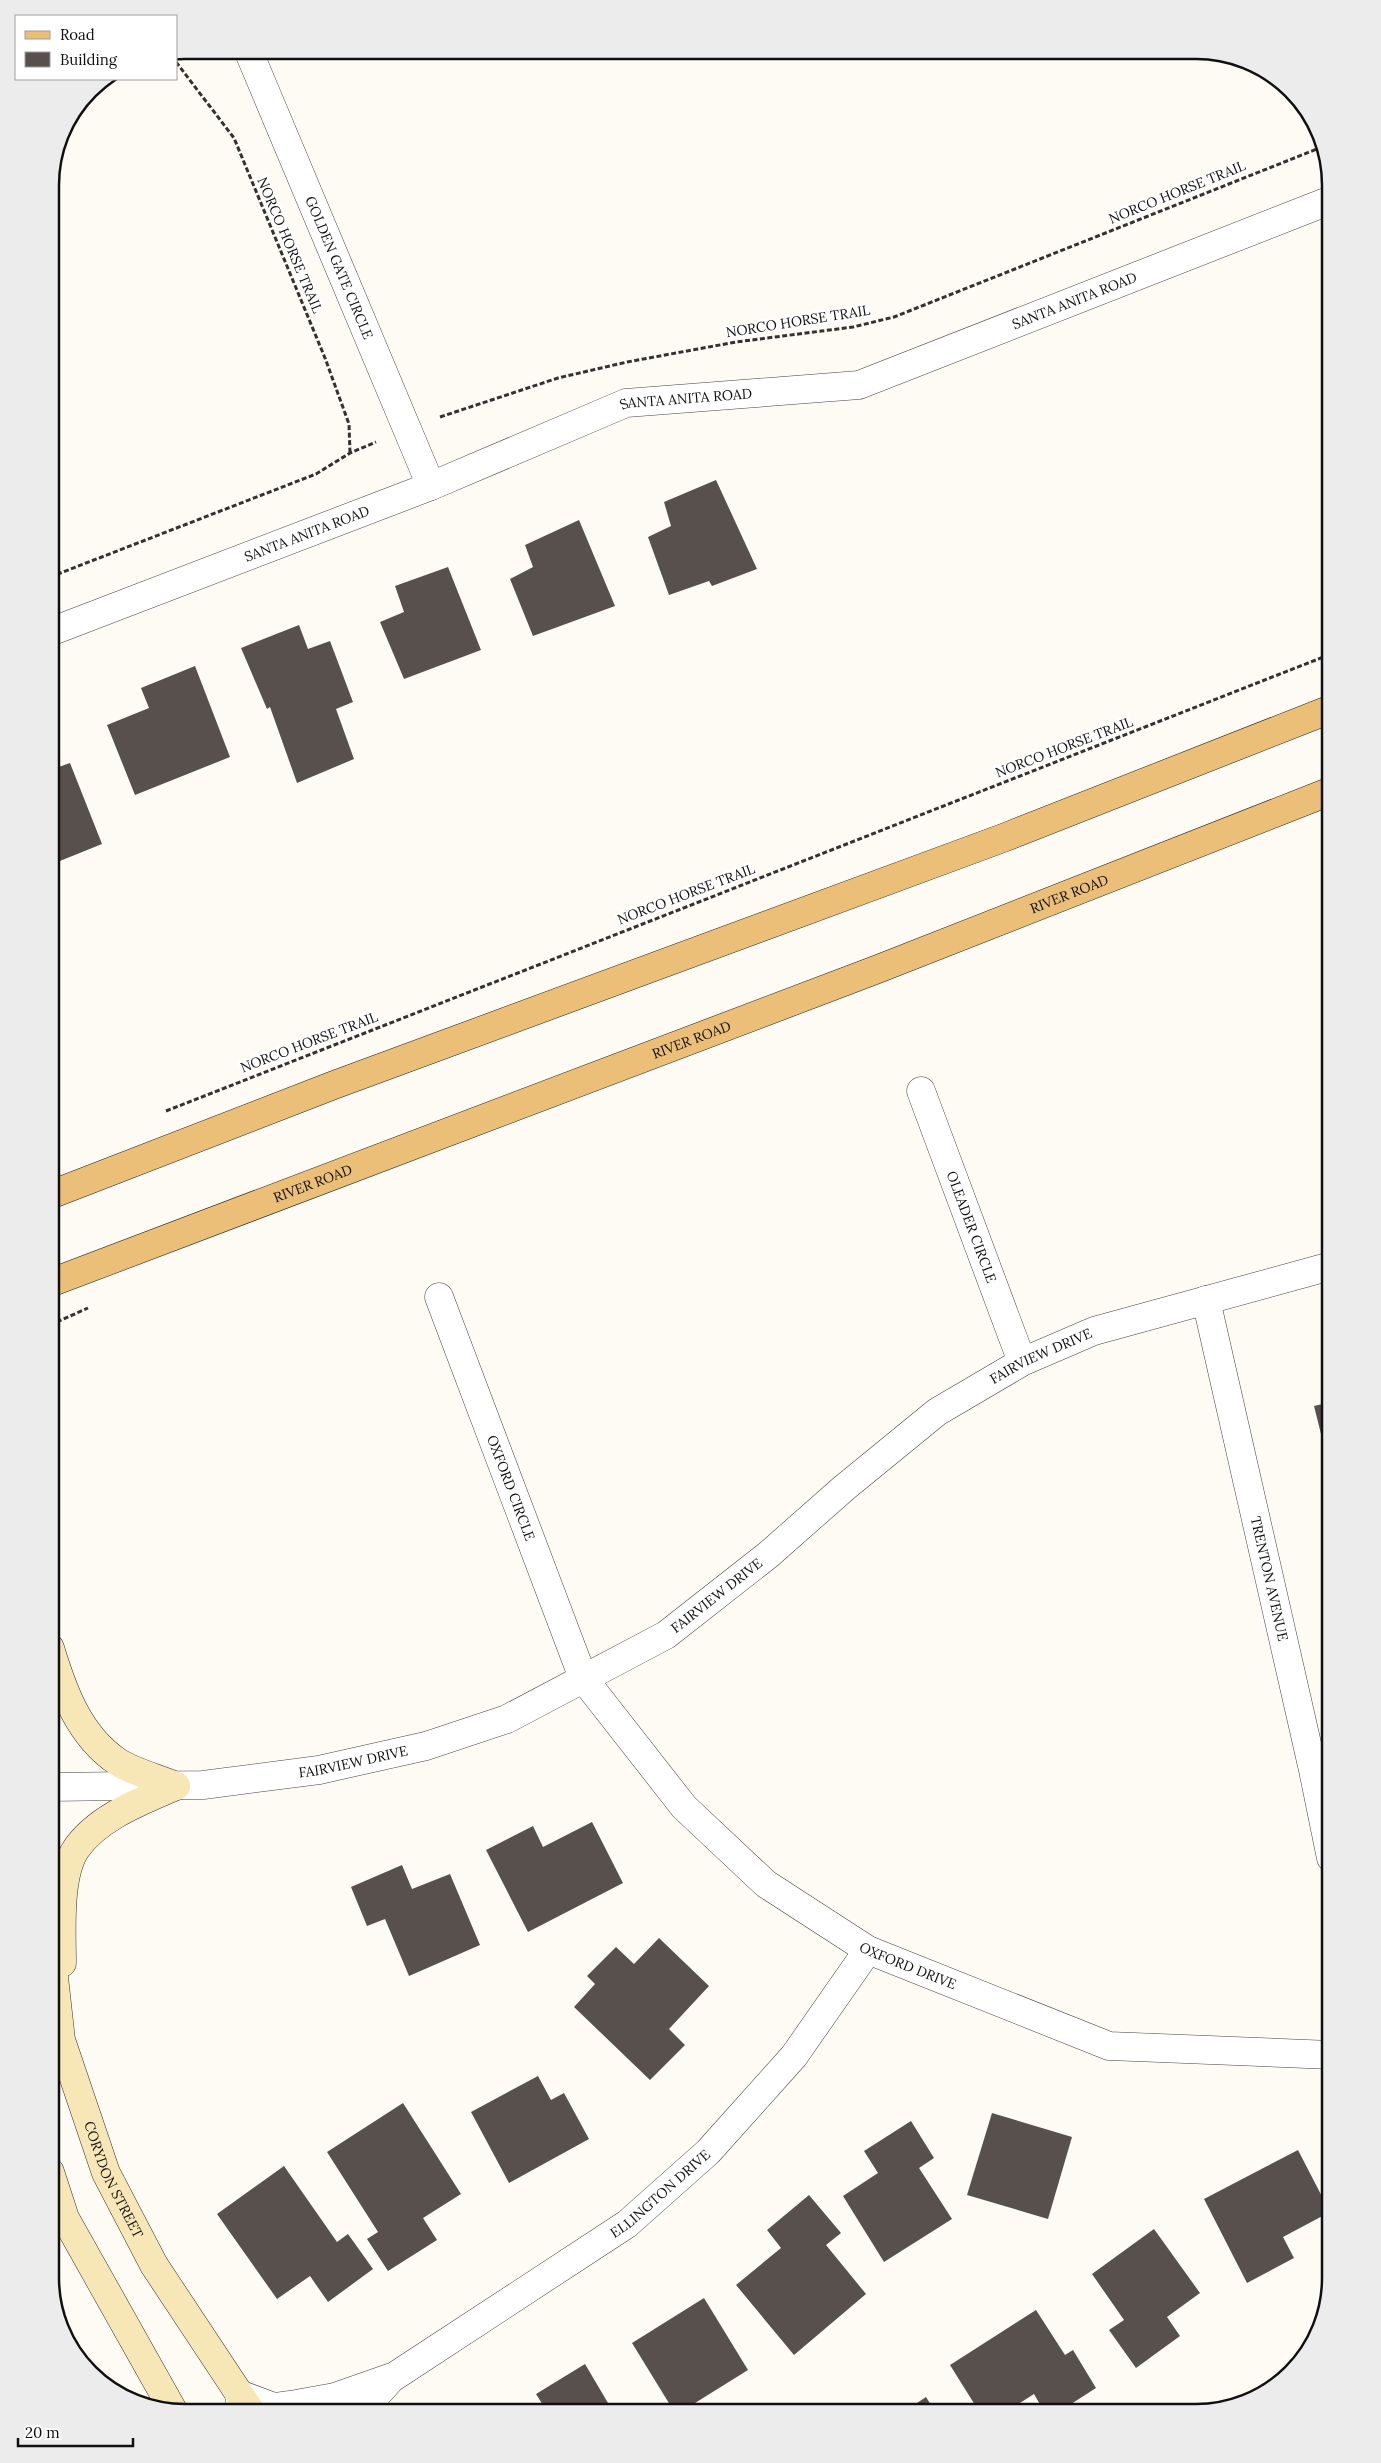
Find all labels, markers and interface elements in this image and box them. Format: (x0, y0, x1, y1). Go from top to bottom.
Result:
legend (15, 15, 178, 80)
text: Road (60, 25, 95, 44)
text: Building (60, 50, 118, 69)
street label: NORCO HORSE TRAIL (1106, 156, 1248, 228)
street label: NORCO HORSE TRAIL (253, 174, 327, 316)
street label: GOLDEN GATE CIRCLE (301, 193, 377, 342)
street label: SANTA ANITA ROAD (1009, 268, 1139, 333)
street label: NORCO HORSE TRAIL (725, 301, 871, 341)
street label: SANTA ANITA ROAD (617, 384, 753, 414)
street label: SANTA ANITA ROAD (242, 501, 372, 566)
street label: NORCO HORSE TRAIL (993, 712, 1135, 782)
street label: NORCO HORSE TRAIL (615, 859, 757, 929)
street label: RIVER ROAD (1027, 870, 1111, 917)
street label: NORCO HORSE TRAIL (238, 1007, 380, 1077)
street label: RIVER ROAD (650, 1017, 733, 1063)
street label: RIVER ROAD (271, 1160, 355, 1206)
street label: OLEADER CIRCLE (943, 1168, 1001, 1286)
street label: FAIRVIEW DRIVE (986, 1324, 1095, 1388)
street label: OXFORD CIRCLE (483, 1433, 539, 1543)
street label: TRENTON AVENUE (1247, 1515, 1292, 1643)
street label: FAIRVIEW DRIVE (667, 1554, 766, 1637)
street label: FAIRVIEW DRIVE (297, 1741, 410, 1782)
street label: OXFORD DRIVE (856, 1938, 959, 1993)
street label: CORYDON STREET (80, 2119, 147, 2241)
street label: ELLINGTON DRIVE (606, 2145, 714, 2242)
scale bar (18, 2416, 132, 2448)
text: 20 m (25, 2423, 60, 2442)

